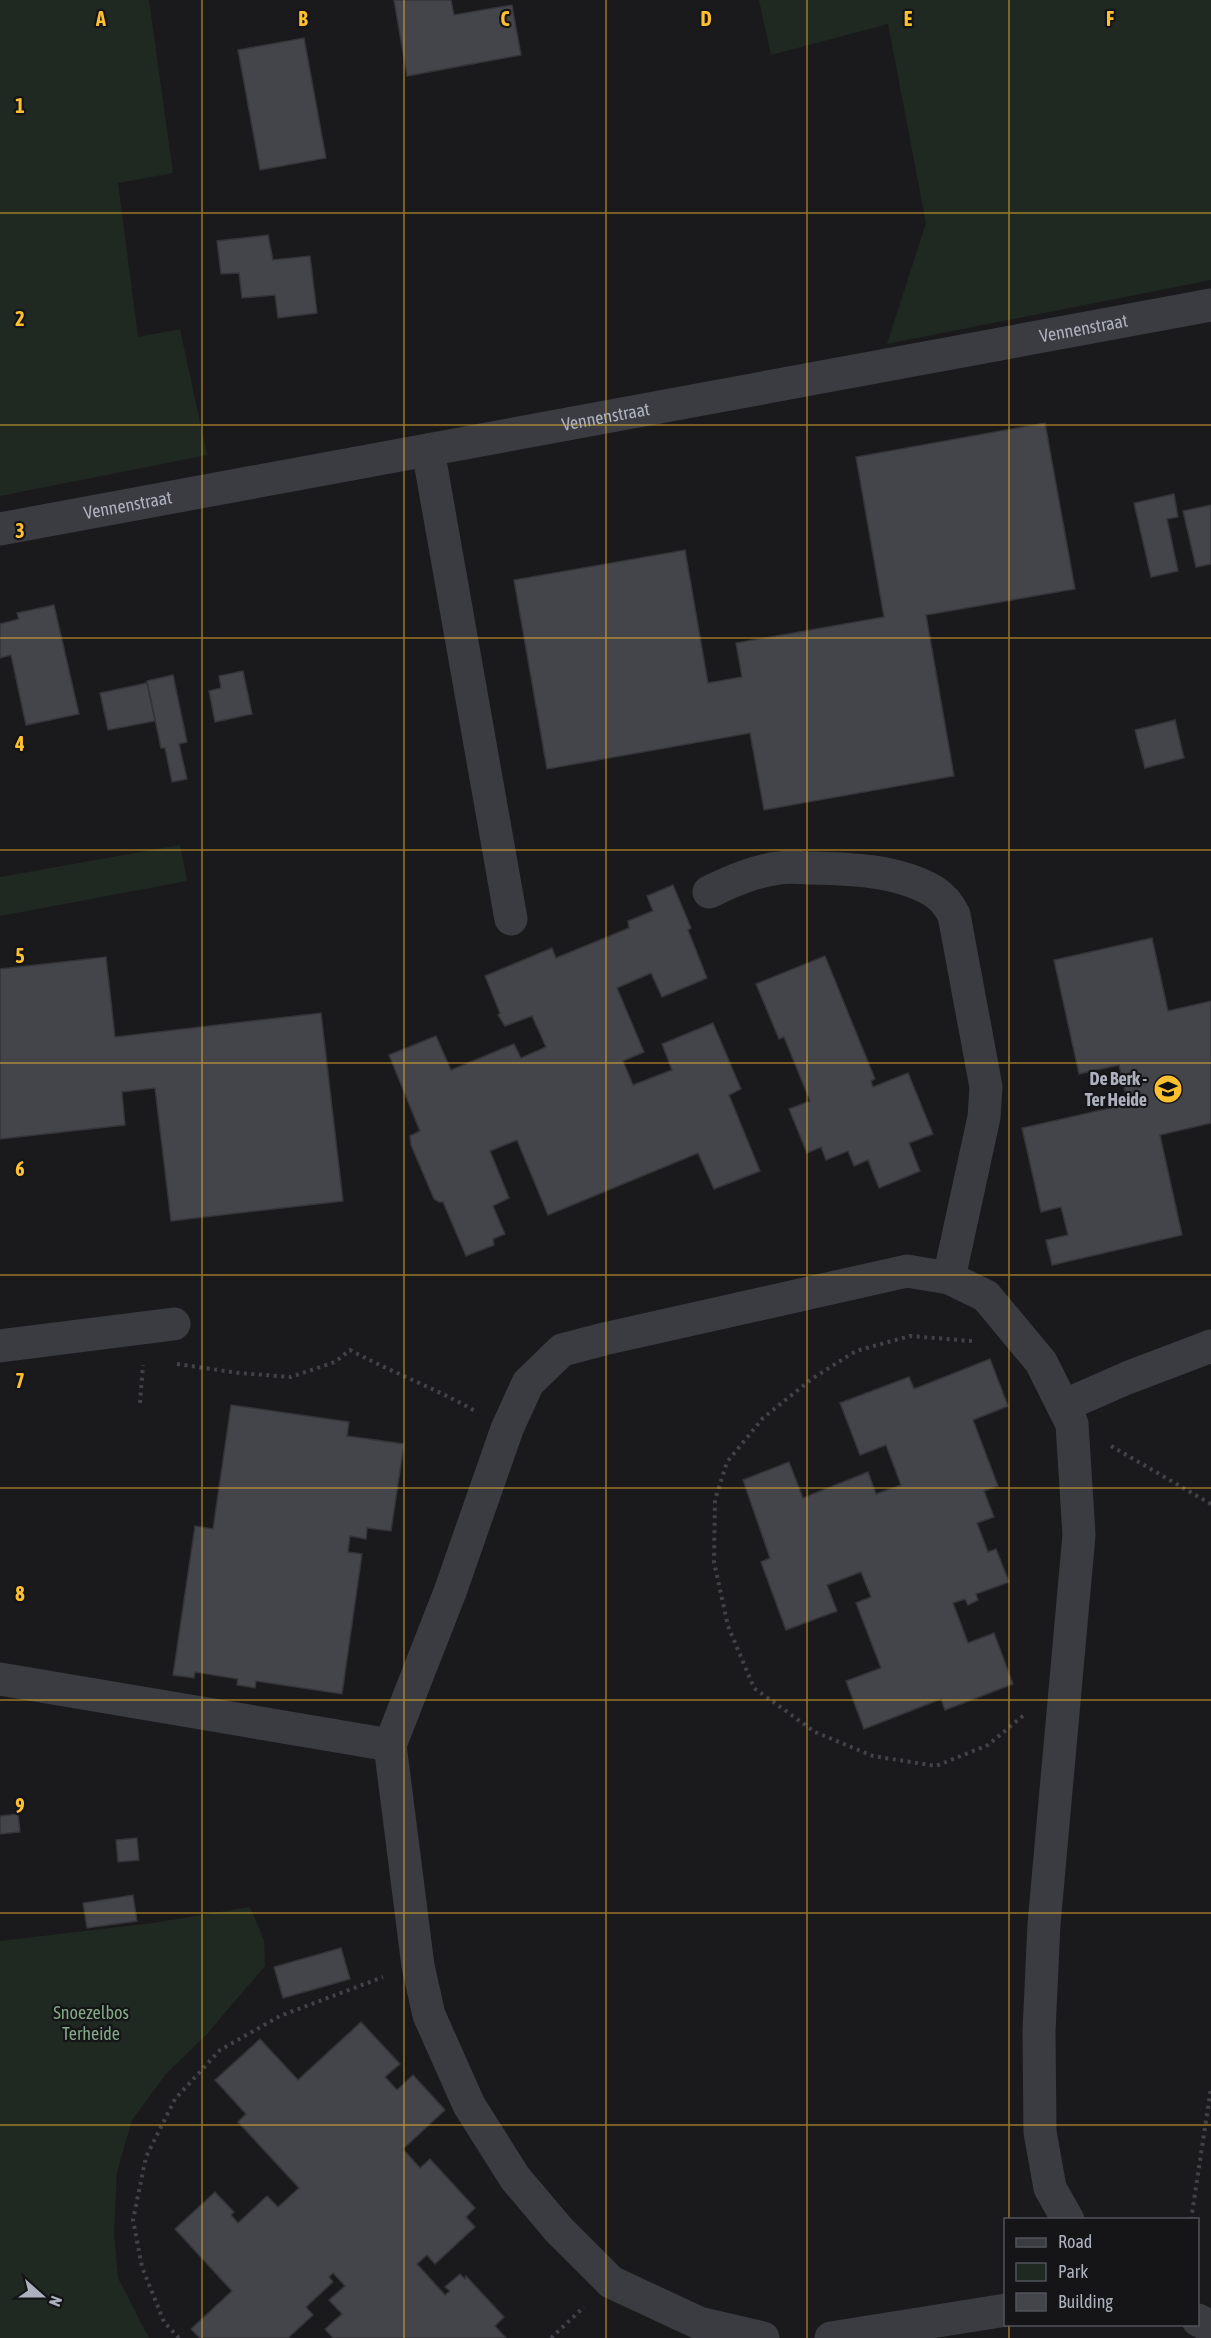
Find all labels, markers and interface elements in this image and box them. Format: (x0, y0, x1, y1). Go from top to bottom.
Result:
text: A (95, 7, 106, 30)
text: B (298, 7, 308, 30)
text: C (501, 7, 510, 30)
text: D (700, 7, 712, 30)
text: E (904, 7, 913, 30)
text: F (1106, 7, 1114, 30)
text: 1 (15, 94, 25, 117)
text: 2 (15, 307, 25, 330)
street label: Vennenstraat (1038, 310, 1129, 347)
street label: Vennenstraat (560, 398, 651, 435)
street label: Vennenstraat (82, 486, 174, 523)
text: 3 (15, 519, 25, 542)
text: 4 (14, 732, 25, 755)
text: 5 (15, 944, 25, 967)
place label: De Berk - Ter Heide (1085, 1068, 1147, 1110)
school or university icon: De Berk - Ter Heide (1152, 1073, 1184, 1105)
text: 6 (15, 1157, 25, 1180)
text: 7 (15, 1369, 25, 1392)
text: 8 (15, 1582, 25, 1605)
text: 9 (15, 1794, 25, 1817)
park label: Snoezelbos Terheide (53, 2002, 129, 2044)
legend (1004, 2218, 1199, 2326)
text: Road (1058, 2231, 1092, 2252)
text: Park (1058, 2261, 1088, 2282)
north arrow (12, 2266, 72, 2326)
text: Building (1058, 2291, 1113, 2312)
text: N (46, 2294, 66, 2309)

